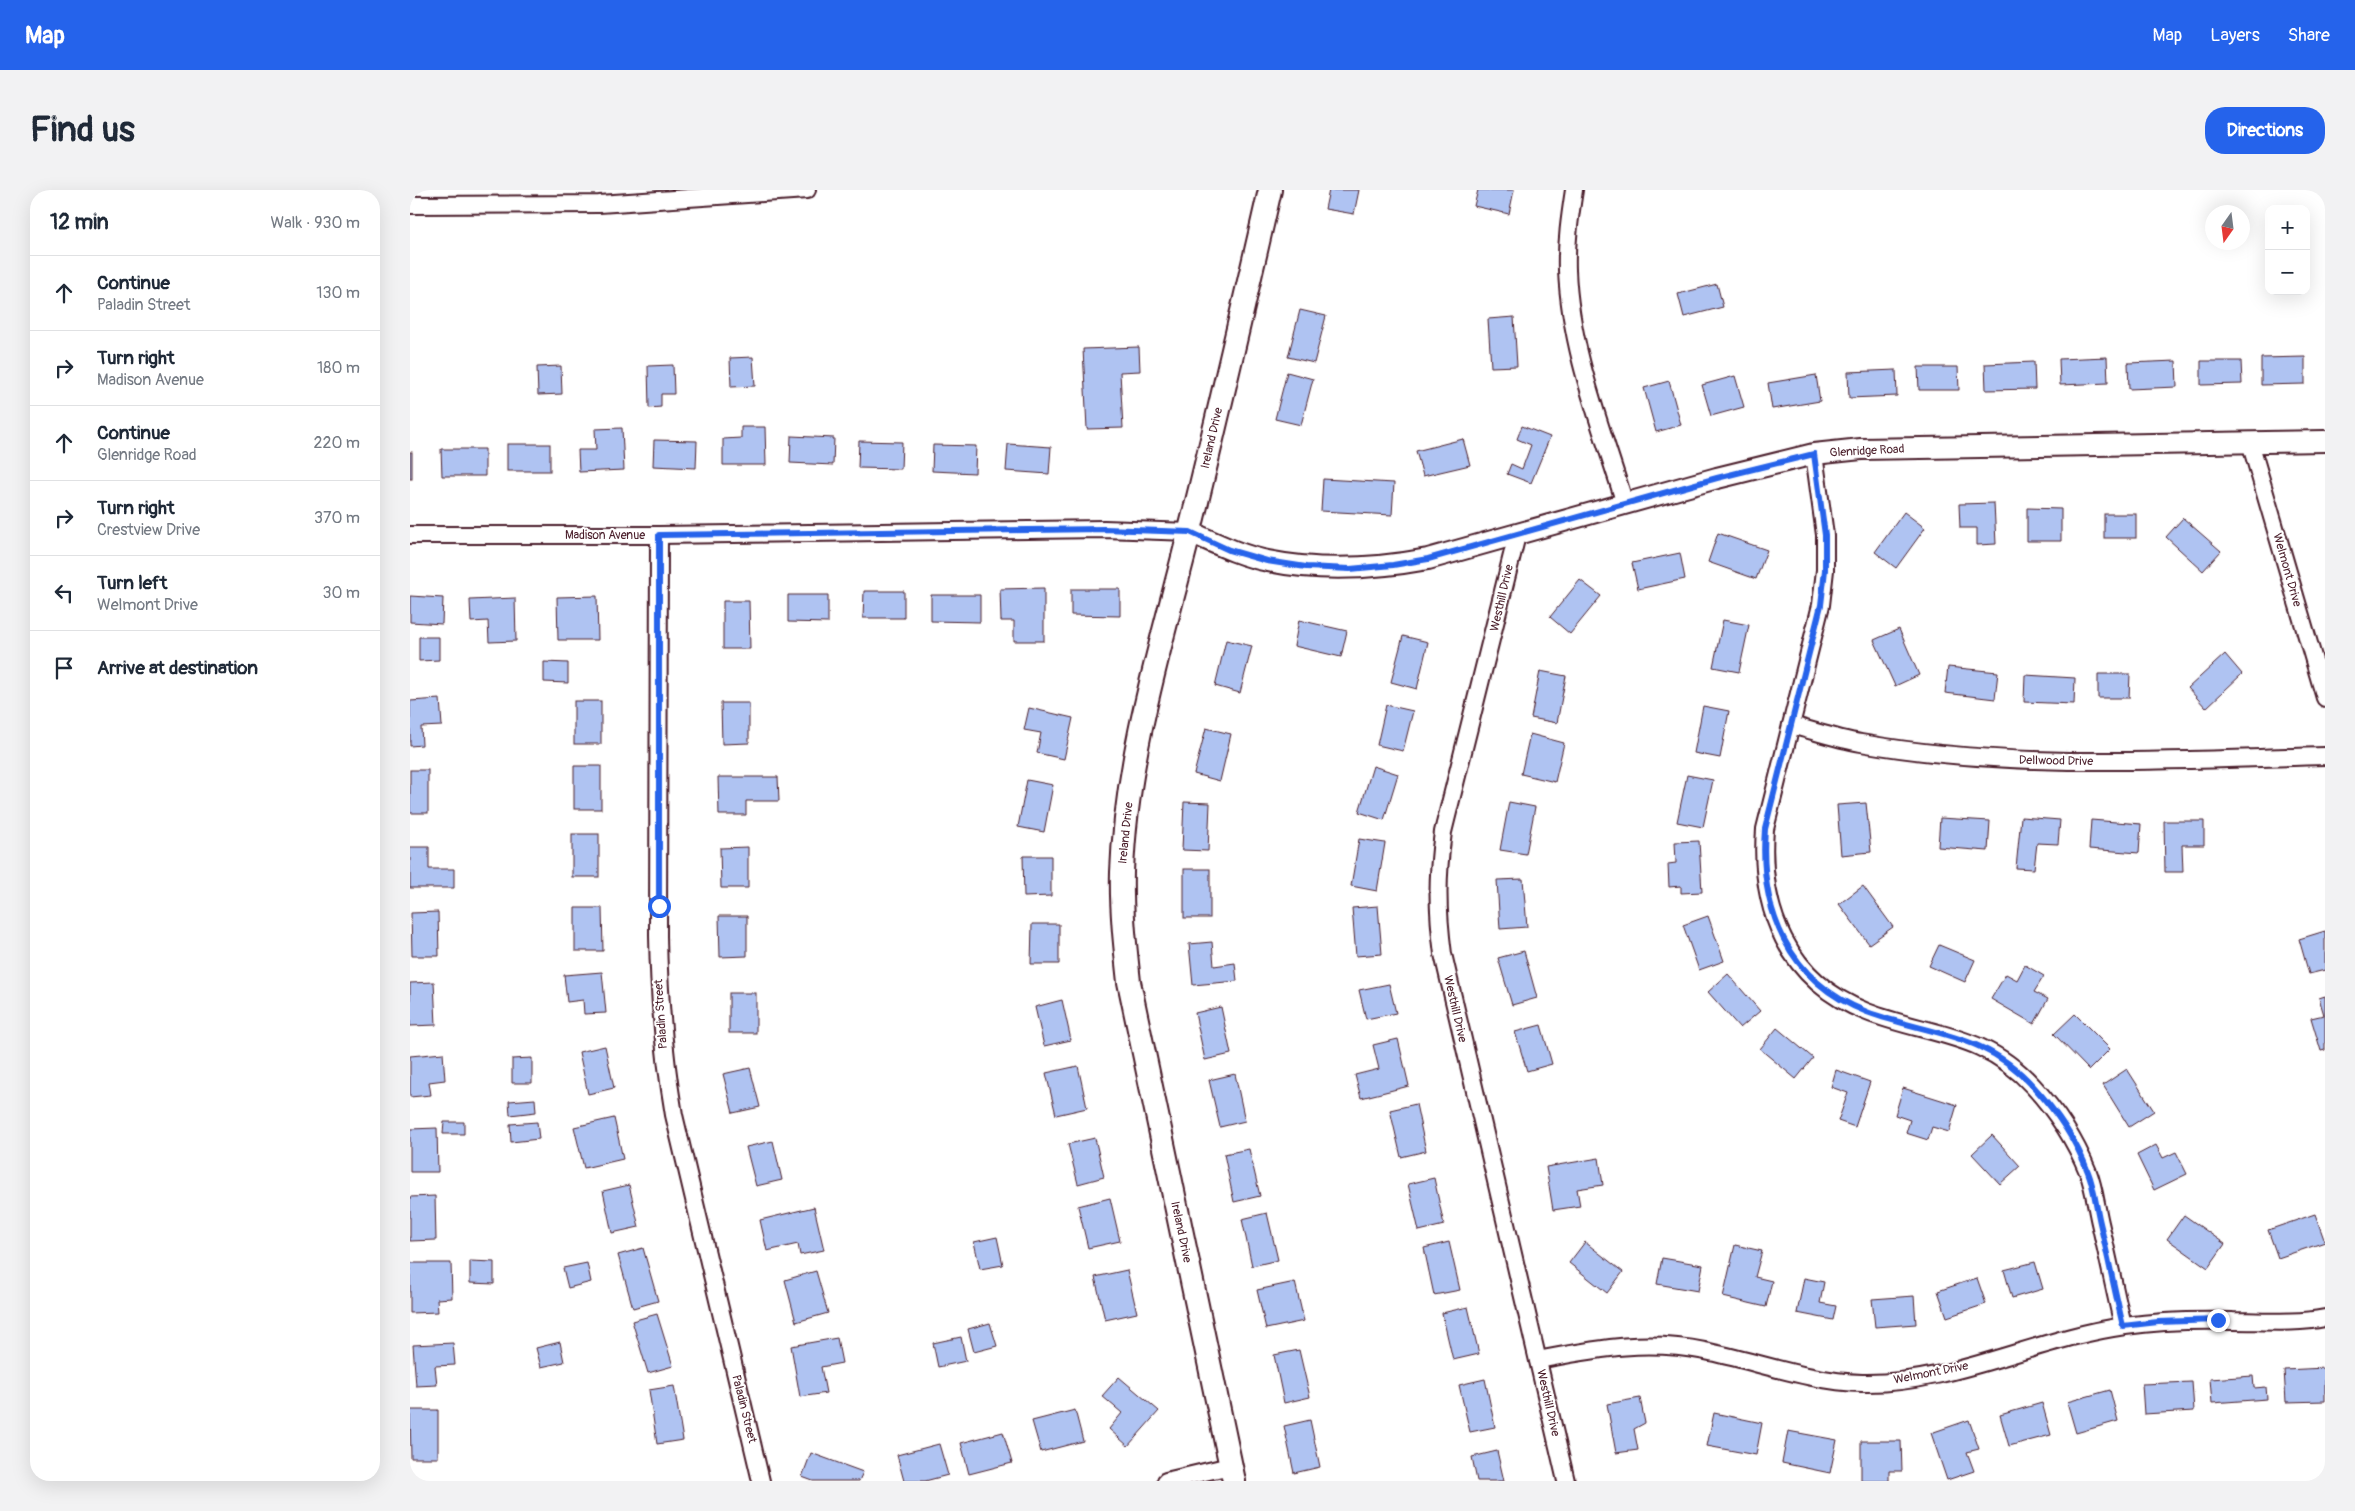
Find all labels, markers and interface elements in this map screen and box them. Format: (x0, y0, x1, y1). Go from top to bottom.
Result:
text: Map (25, 21, 65, 50)
text: Map (2153, 24, 2182, 47)
text: Layers (2210, 24, 2260, 47)
text: Share (2288, 24, 2330, 47)
button: Directions (2205, 107, 2325, 154)
text: Find us (30, 108, 135, 152)
north arrow (2205, 205, 2250, 250)
map controls (2265, 205, 2310, 295)
button: + (2265, 205, 2310, 250)
text: 12 min (50, 209, 109, 236)
text: Walk · 930 m (271, 213, 360, 233)
button: − (2265, 250, 2310, 295)
text: Continue (97, 271, 170, 295)
icon: ahead (50, 279, 78, 307)
text: 130 m (316, 283, 360, 303)
text: Paladin Street (97, 295, 190, 315)
text: Turn right (97, 346, 175, 370)
icon: right (50, 354, 78, 382)
text: 180 m (317, 358, 360, 378)
text: Madison Avenue (97, 370, 204, 390)
street label: Ireland Drive (1198, 406, 1226, 470)
text: Continue (97, 421, 170, 445)
icon: ahead (50, 429, 78, 457)
text: 220 m (314, 433, 360, 453)
street label: Glenridge Road (1829, 442, 1905, 460)
text: Glenridge Road (97, 445, 197, 465)
text: Turn right (97, 496, 175, 520)
icon: right (50, 504, 78, 532)
text: 370 m (314, 508, 360, 528)
text: Crestview Drive (97, 520, 200, 540)
street label: Madison Avenue (565, 528, 645, 543)
street label: Welmont Drive (2269, 532, 2305, 609)
street label: Westhill Drive (1487, 563, 1517, 633)
text: Turn left (97, 571, 167, 595)
icon: left (50, 579, 78, 607)
text: 30 m (322, 583, 360, 603)
text: Welmont Drive (97, 595, 198, 615)
icon: arrive (50, 654, 78, 682)
text: Arrive at destination (97, 656, 258, 680)
street label: Dellwood Drive (2019, 753, 2093, 769)
street label: Ireland Drive (1115, 801, 1137, 865)
route start (648, 895, 671, 918)
street label: Westhill Drive (1440, 974, 1470, 1044)
street label: Paladin Street (651, 978, 671, 1049)
street label: Ireland Drive (1167, 1200, 1195, 1264)
route end (2207, 1309, 2230, 1332)
street label: Welmont Drive (1892, 1358, 1970, 1388)
street label: Westhill Drive (1533, 1368, 1563, 1438)
street label: Paladin Street (728, 1373, 760, 1445)

